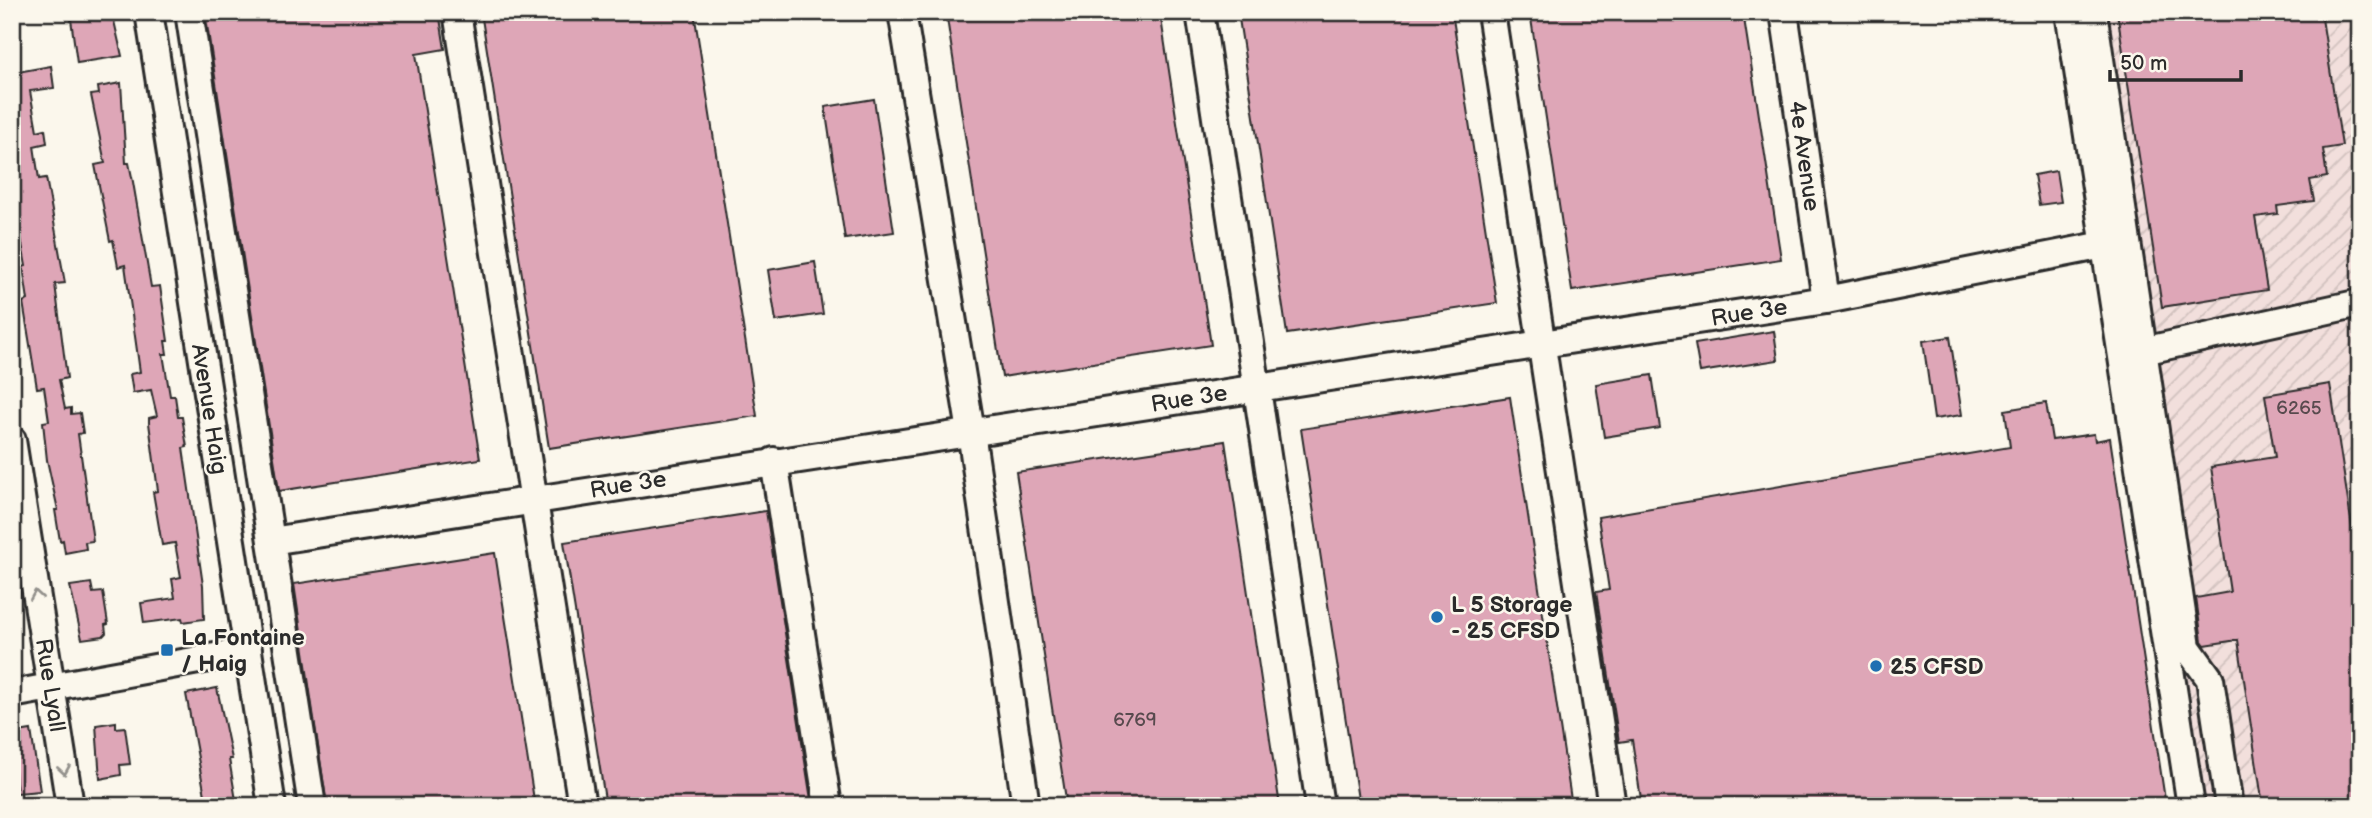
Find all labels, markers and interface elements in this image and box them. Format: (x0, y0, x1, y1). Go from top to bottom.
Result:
scale bar (2110, 38, 2241, 82)
text: 50 m (2120, 51, 2167, 76)
street label: 4e Avenue (1782, 99, 1826, 213)
street label: Rue 3e (1709, 293, 1789, 333)
street label: Avenue Haig (185, 342, 233, 476)
street label: Rue 3e (1149, 379, 1229, 419)
house number: 6265 (2276, 397, 2322, 420)
street label: Rue 3e (588, 465, 668, 505)
one-way arrow (29, 589, 44, 601)
place label: L 5 Storage - 25 CFSD (1451, 591, 1572, 645)
marker: L 5 Storage - 25 CFSD (1429, 609, 1445, 625)
place label: La Fontaine / Haig (181, 624, 305, 678)
street label: Rue Lyall (29, 636, 71, 734)
marker: La Fontaine / Haig (159, 642, 175, 658)
place label: 25 CFSD (1890, 653, 1983, 681)
marker: 25 CFSD (1868, 658, 1884, 674)
house number: 6769 (1113, 709, 1157, 732)
one-way arrow (56, 764, 71, 776)

